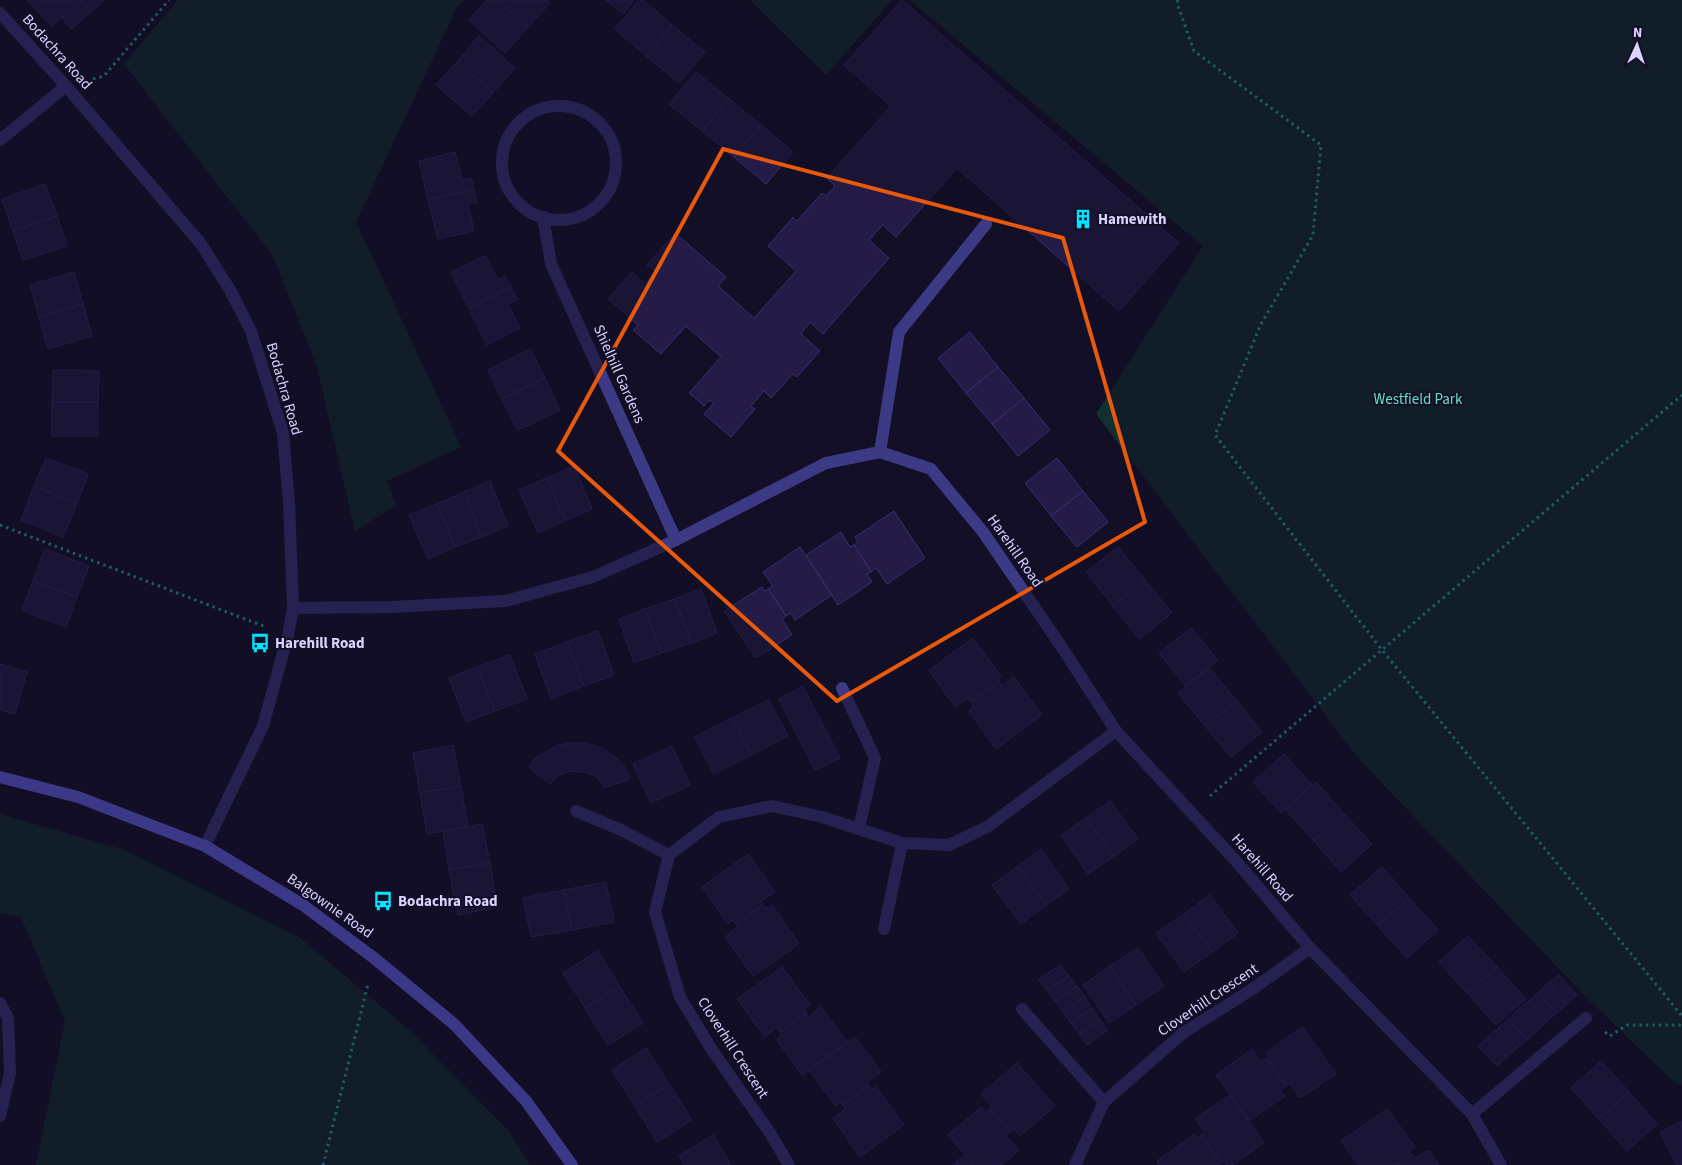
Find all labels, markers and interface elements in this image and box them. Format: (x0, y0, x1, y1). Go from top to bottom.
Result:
street label: Bodachra Road (17, 10, 97, 94)
north arrow (1612, 20, 1662, 70)
text: N (1632, 23, 1643, 43)
building icon: Hamewith (1072, 208, 1094, 230)
place label: Hamewith (1098, 209, 1167, 230)
street label: Shielhill Gardens (588, 321, 650, 427)
street label: Bodachra Road (261, 340, 307, 438)
park label: Westfield Park (1374, 389, 1463, 410)
street label: Harehill Road (982, 510, 1048, 592)
bus stop icon: Harehill Road (249, 632, 271, 654)
place label: Harehill Road (275, 633, 365, 654)
street label: Harehill Road (1226, 829, 1298, 907)
street label: Balgownie Road (283, 868, 377, 944)
bus stop icon: Bodachra Road (372, 890, 394, 912)
place label: Bodachra Road (398, 891, 498, 912)
street label: Cloverhill Crescent (1154, 959, 1262, 1041)
street label: Cloverhill Crescent (692, 993, 774, 1103)

